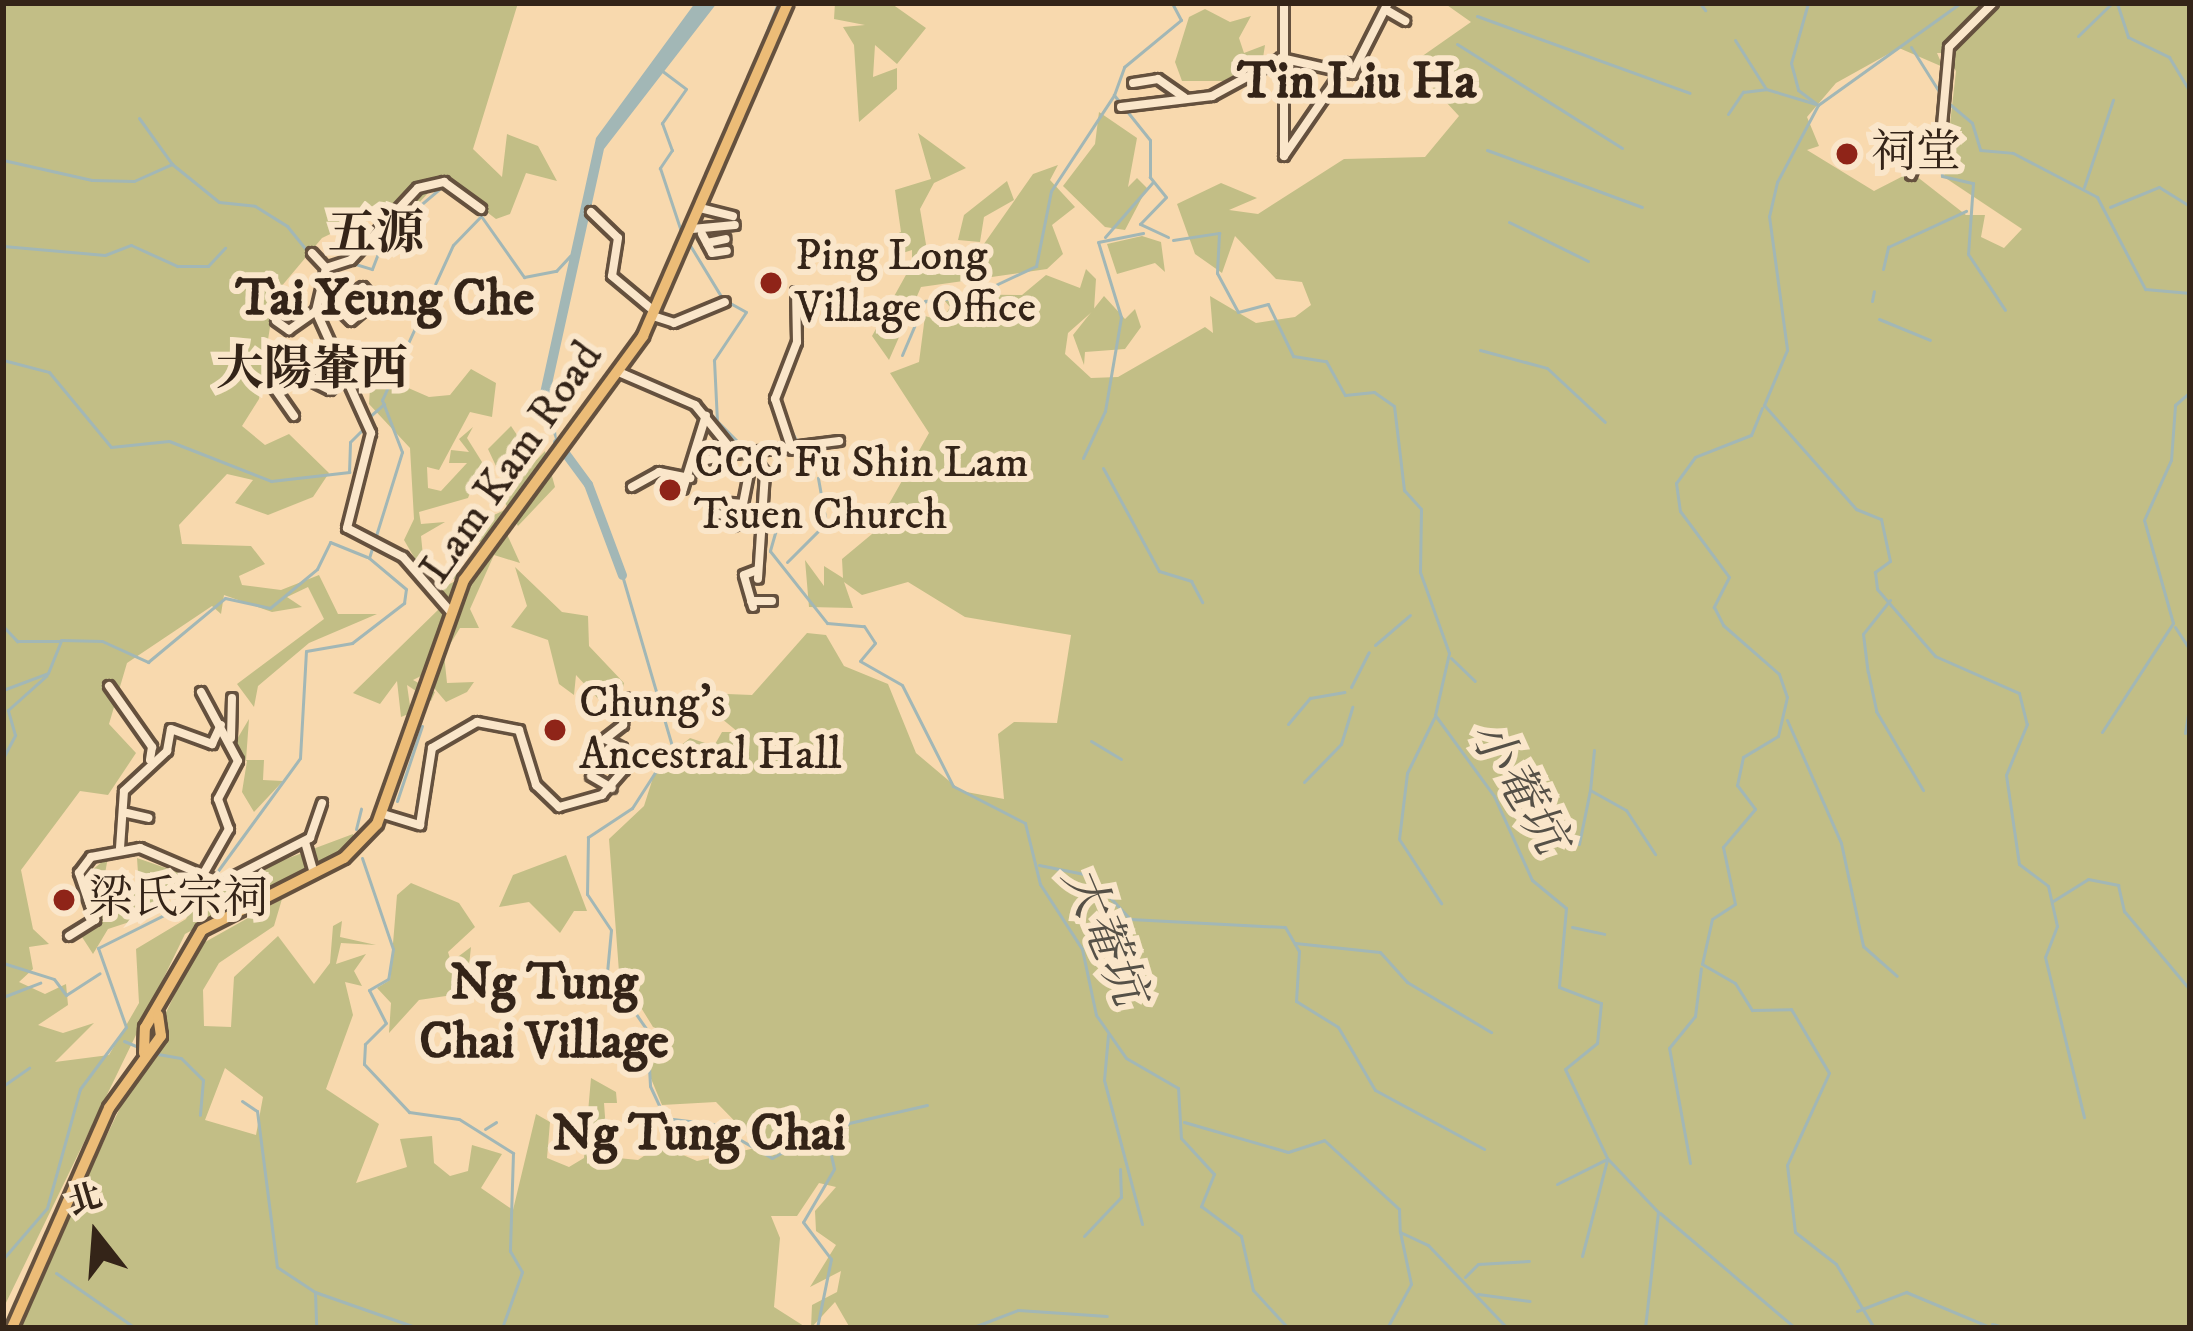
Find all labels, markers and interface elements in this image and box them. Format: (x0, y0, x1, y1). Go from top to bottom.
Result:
district label: Tin Liu Ha (1238, 51, 1476, 113)
place label: 祠堂 (1871, 127, 1961, 181)
marker: 祠堂 (1834, 141, 1860, 167)
district label: 五源 (328, 206, 424, 264)
place label: Ping Long Village Office (795, 230, 1036, 336)
district label: Tai Yeung Che (236, 268, 534, 330)
marker: Ping Long Village Office (758, 270, 784, 296)
street label: Lam Kam Road (409, 332, 615, 594)
district label: 大陽輋西 (216, 342, 408, 400)
place label: CCC Fu Shin Lam Tsuen Church (694, 437, 1028, 543)
marker: CCC Fu Shin Lam Tsuen Church (657, 477, 683, 503)
place label: Chung's Ancestral Hall (579, 677, 841, 783)
water label: 小菴坑 (1455, 710, 1579, 864)
marker: Chung's Ancestral Hall (542, 717, 568, 743)
water label: 大菴坑 (1048, 858, 1158, 1014)
place label: 梁氏宗祠 (88, 873, 268, 927)
marker: 梁氏宗祠 (51, 887, 77, 913)
district label: Ng Tung Chai Village (419, 953, 669, 1073)
district label: Ng Tung Chai (552, 1103, 846, 1165)
north arrow (36, 1175, 156, 1295)
text: 北 (64, 1176, 107, 1225)

